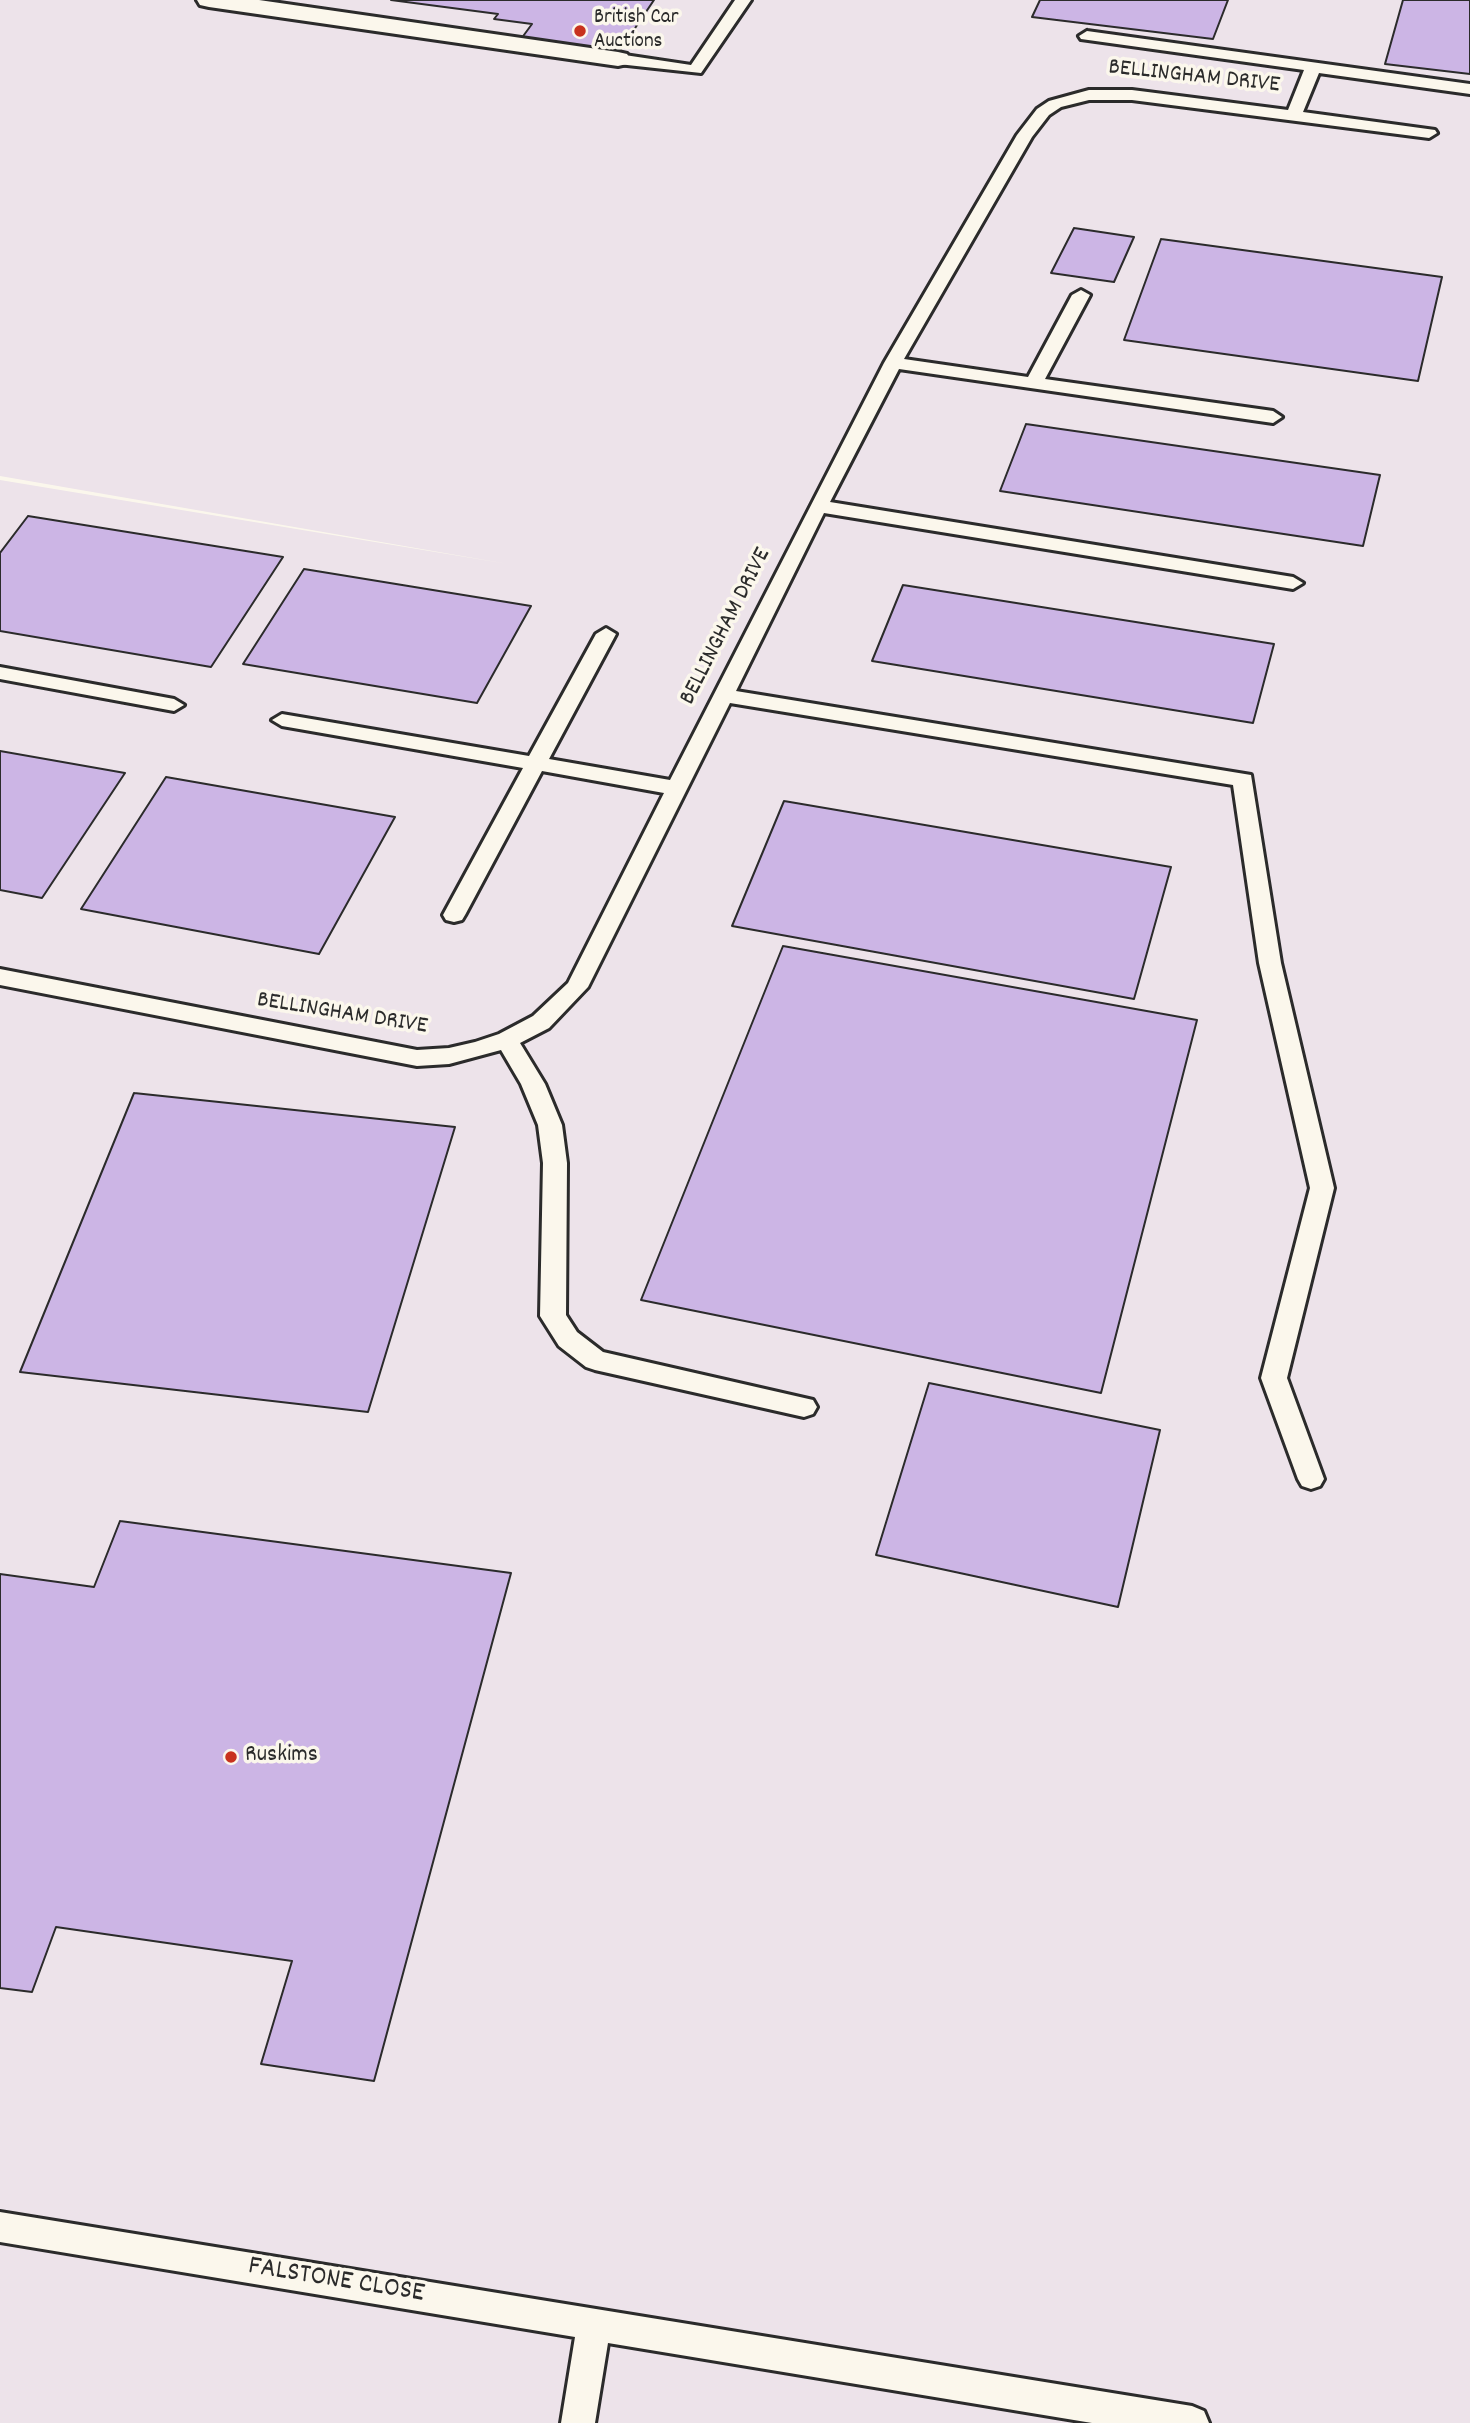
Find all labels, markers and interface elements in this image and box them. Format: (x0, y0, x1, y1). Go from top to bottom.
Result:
place label: British Car Auctions (594, 6, 678, 56)
marker: British Car Auctions (572, 23, 588, 39)
street label: BELLINGHAM DRIVE (1107, 55, 1281, 101)
street label: BELLINGHAM DRIVE (675, 544, 779, 710)
street label: BELLINGHAM DRIVE (255, 987, 429, 1043)
place label: Ruskims (245, 1743, 318, 1771)
marker: Ruskims (223, 1749, 239, 1765)
street label: FALSTONE CLOSE (245, 2251, 427, 2313)

